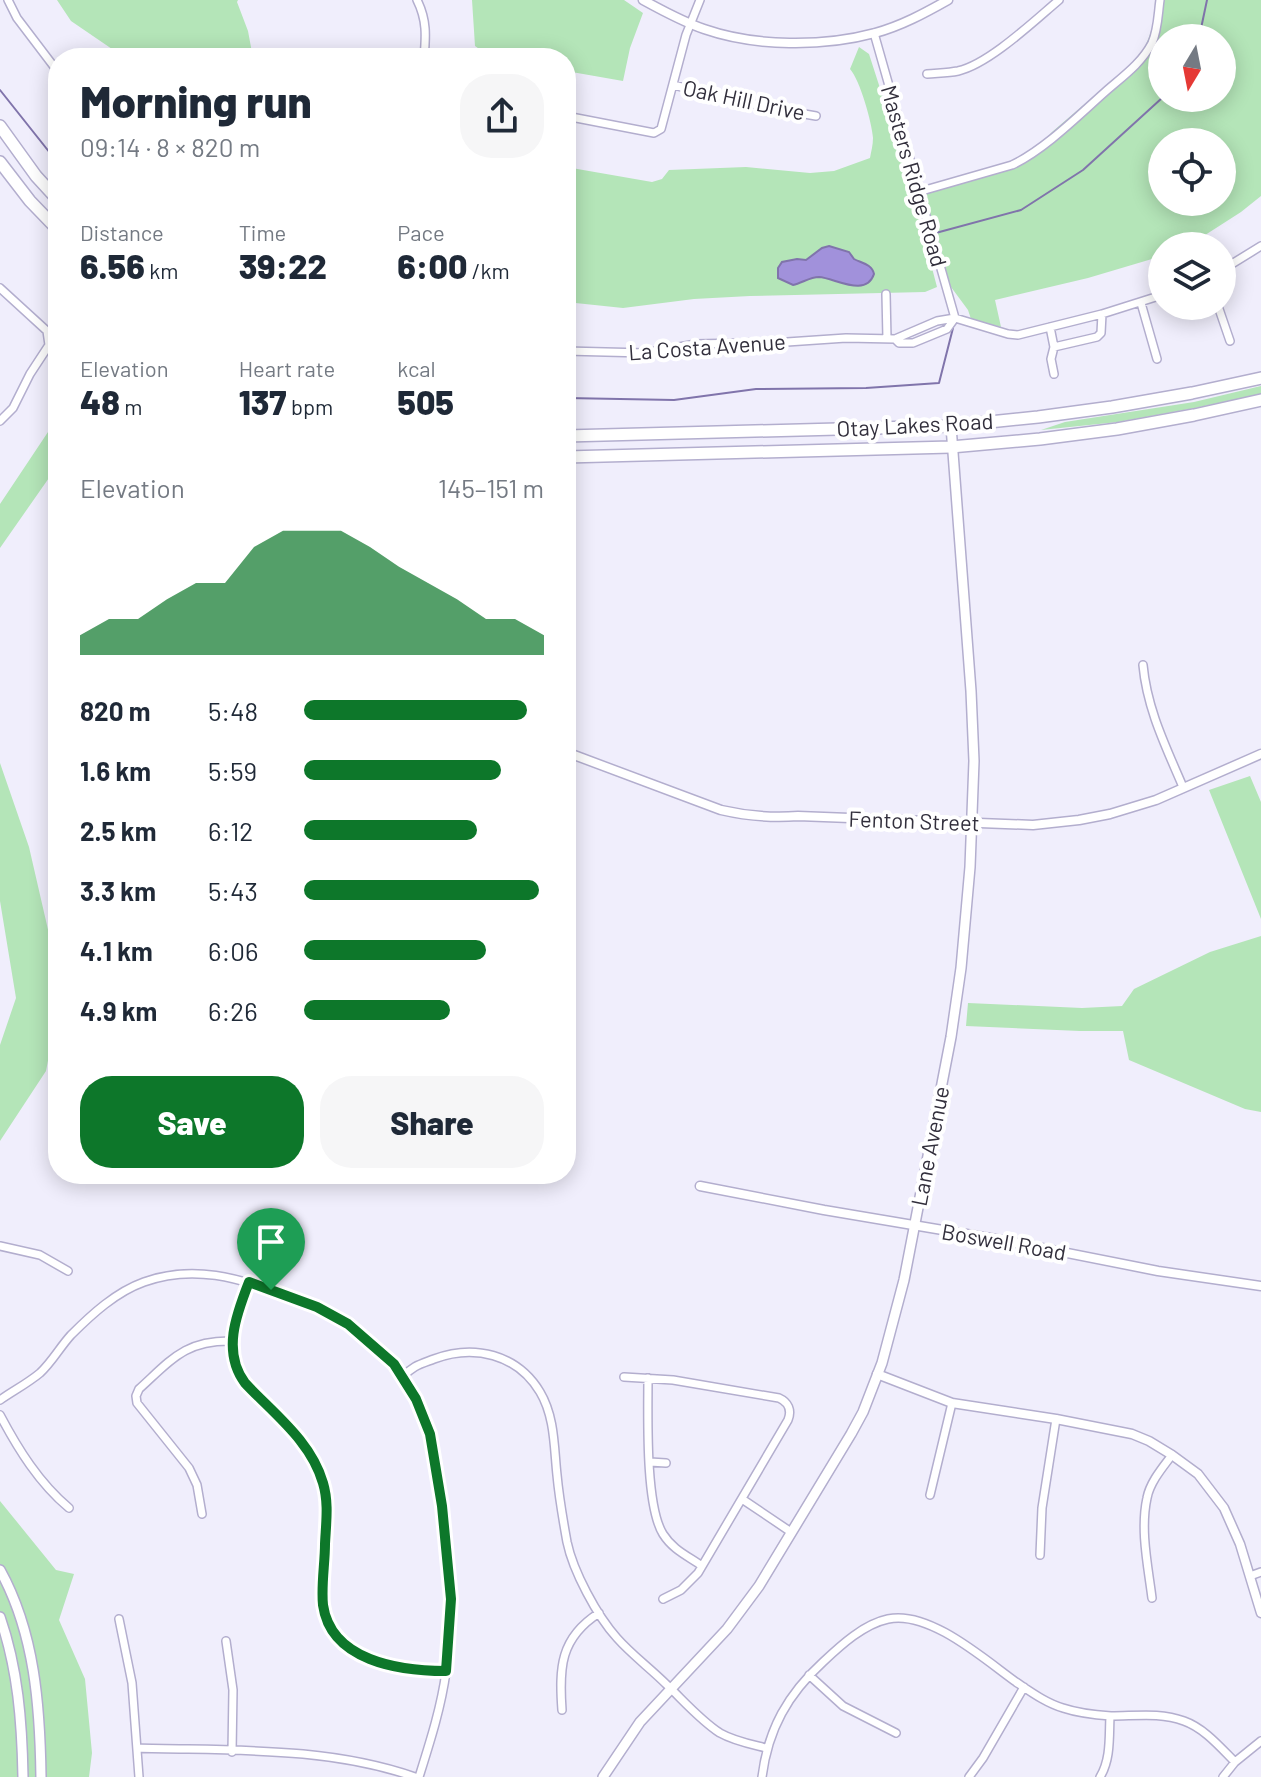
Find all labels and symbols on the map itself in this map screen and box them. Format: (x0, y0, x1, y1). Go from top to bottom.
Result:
north arrow (1148, 24, 1236, 112)
street label: Oak Hill Drive (681, 73, 807, 125)
street label: Masters Ridge Road (877, 82, 953, 269)
street label: La Costa Avenue (627, 328, 786, 364)
street label: Otay Lakes Road (836, 407, 994, 441)
street label: Fenton Street (848, 805, 980, 835)
street label: Lane Avenue (905, 1084, 953, 1208)
pin (237, 1208, 305, 1290)
street label: Boswell Road (940, 1217, 1069, 1265)

